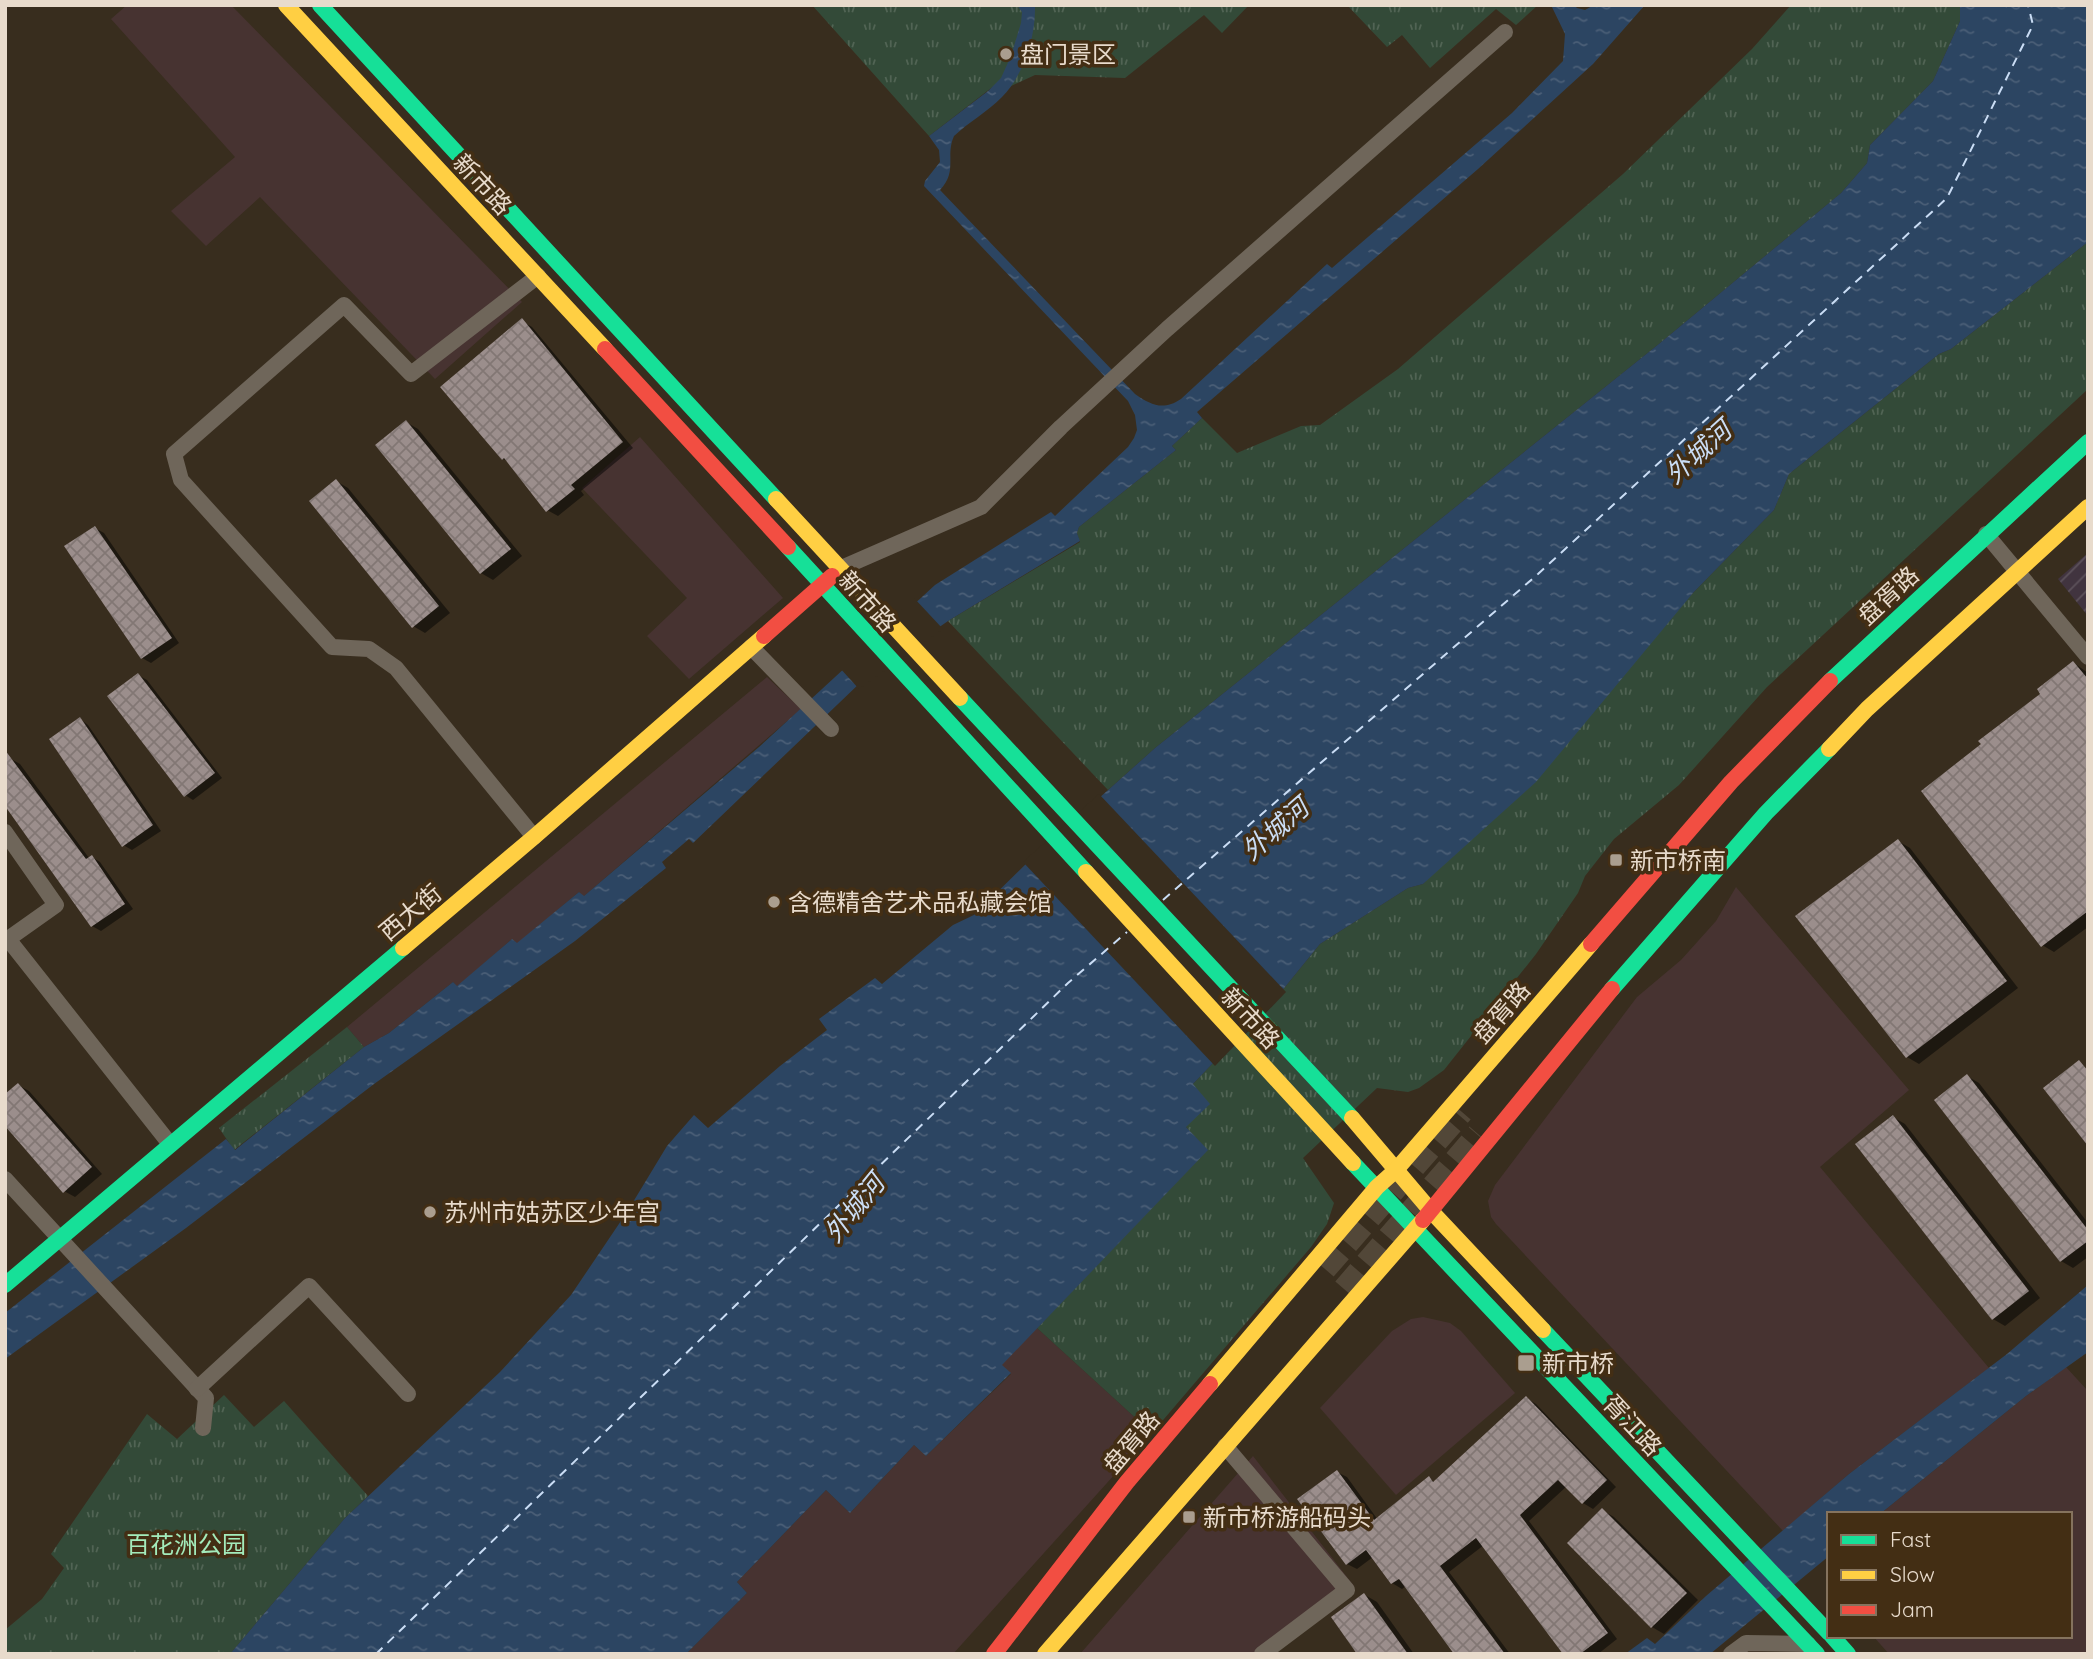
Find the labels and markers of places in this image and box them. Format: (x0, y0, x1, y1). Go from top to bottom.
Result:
place label: 盘门景区 (1020, 39, 1116, 69)
marker: 盘门景区 (998, 46, 1014, 62)
place label: 新市桥南 (1630, 845, 1726, 875)
marker: 新市桥南 (1608, 852, 1624, 868)
place label: 含德精舍艺术品私藏会馆 (788, 887, 1052, 917)
marker: 含德精舍艺术品私藏会馆 (766, 894, 782, 910)
place label: 苏州市姑苏区少年宫 (444, 1197, 660, 1227)
marker: 苏州市姑苏区少年宫 (422, 1204, 438, 1220)
place label: 新市桥 (1542, 1348, 1614, 1378)
marker: 新市桥 (1516, 1353, 1536, 1373)
place label: 新市桥游船码头 (1203, 1502, 1371, 1532)
marker: 新市桥游船码头 (1181, 1509, 1197, 1525)

